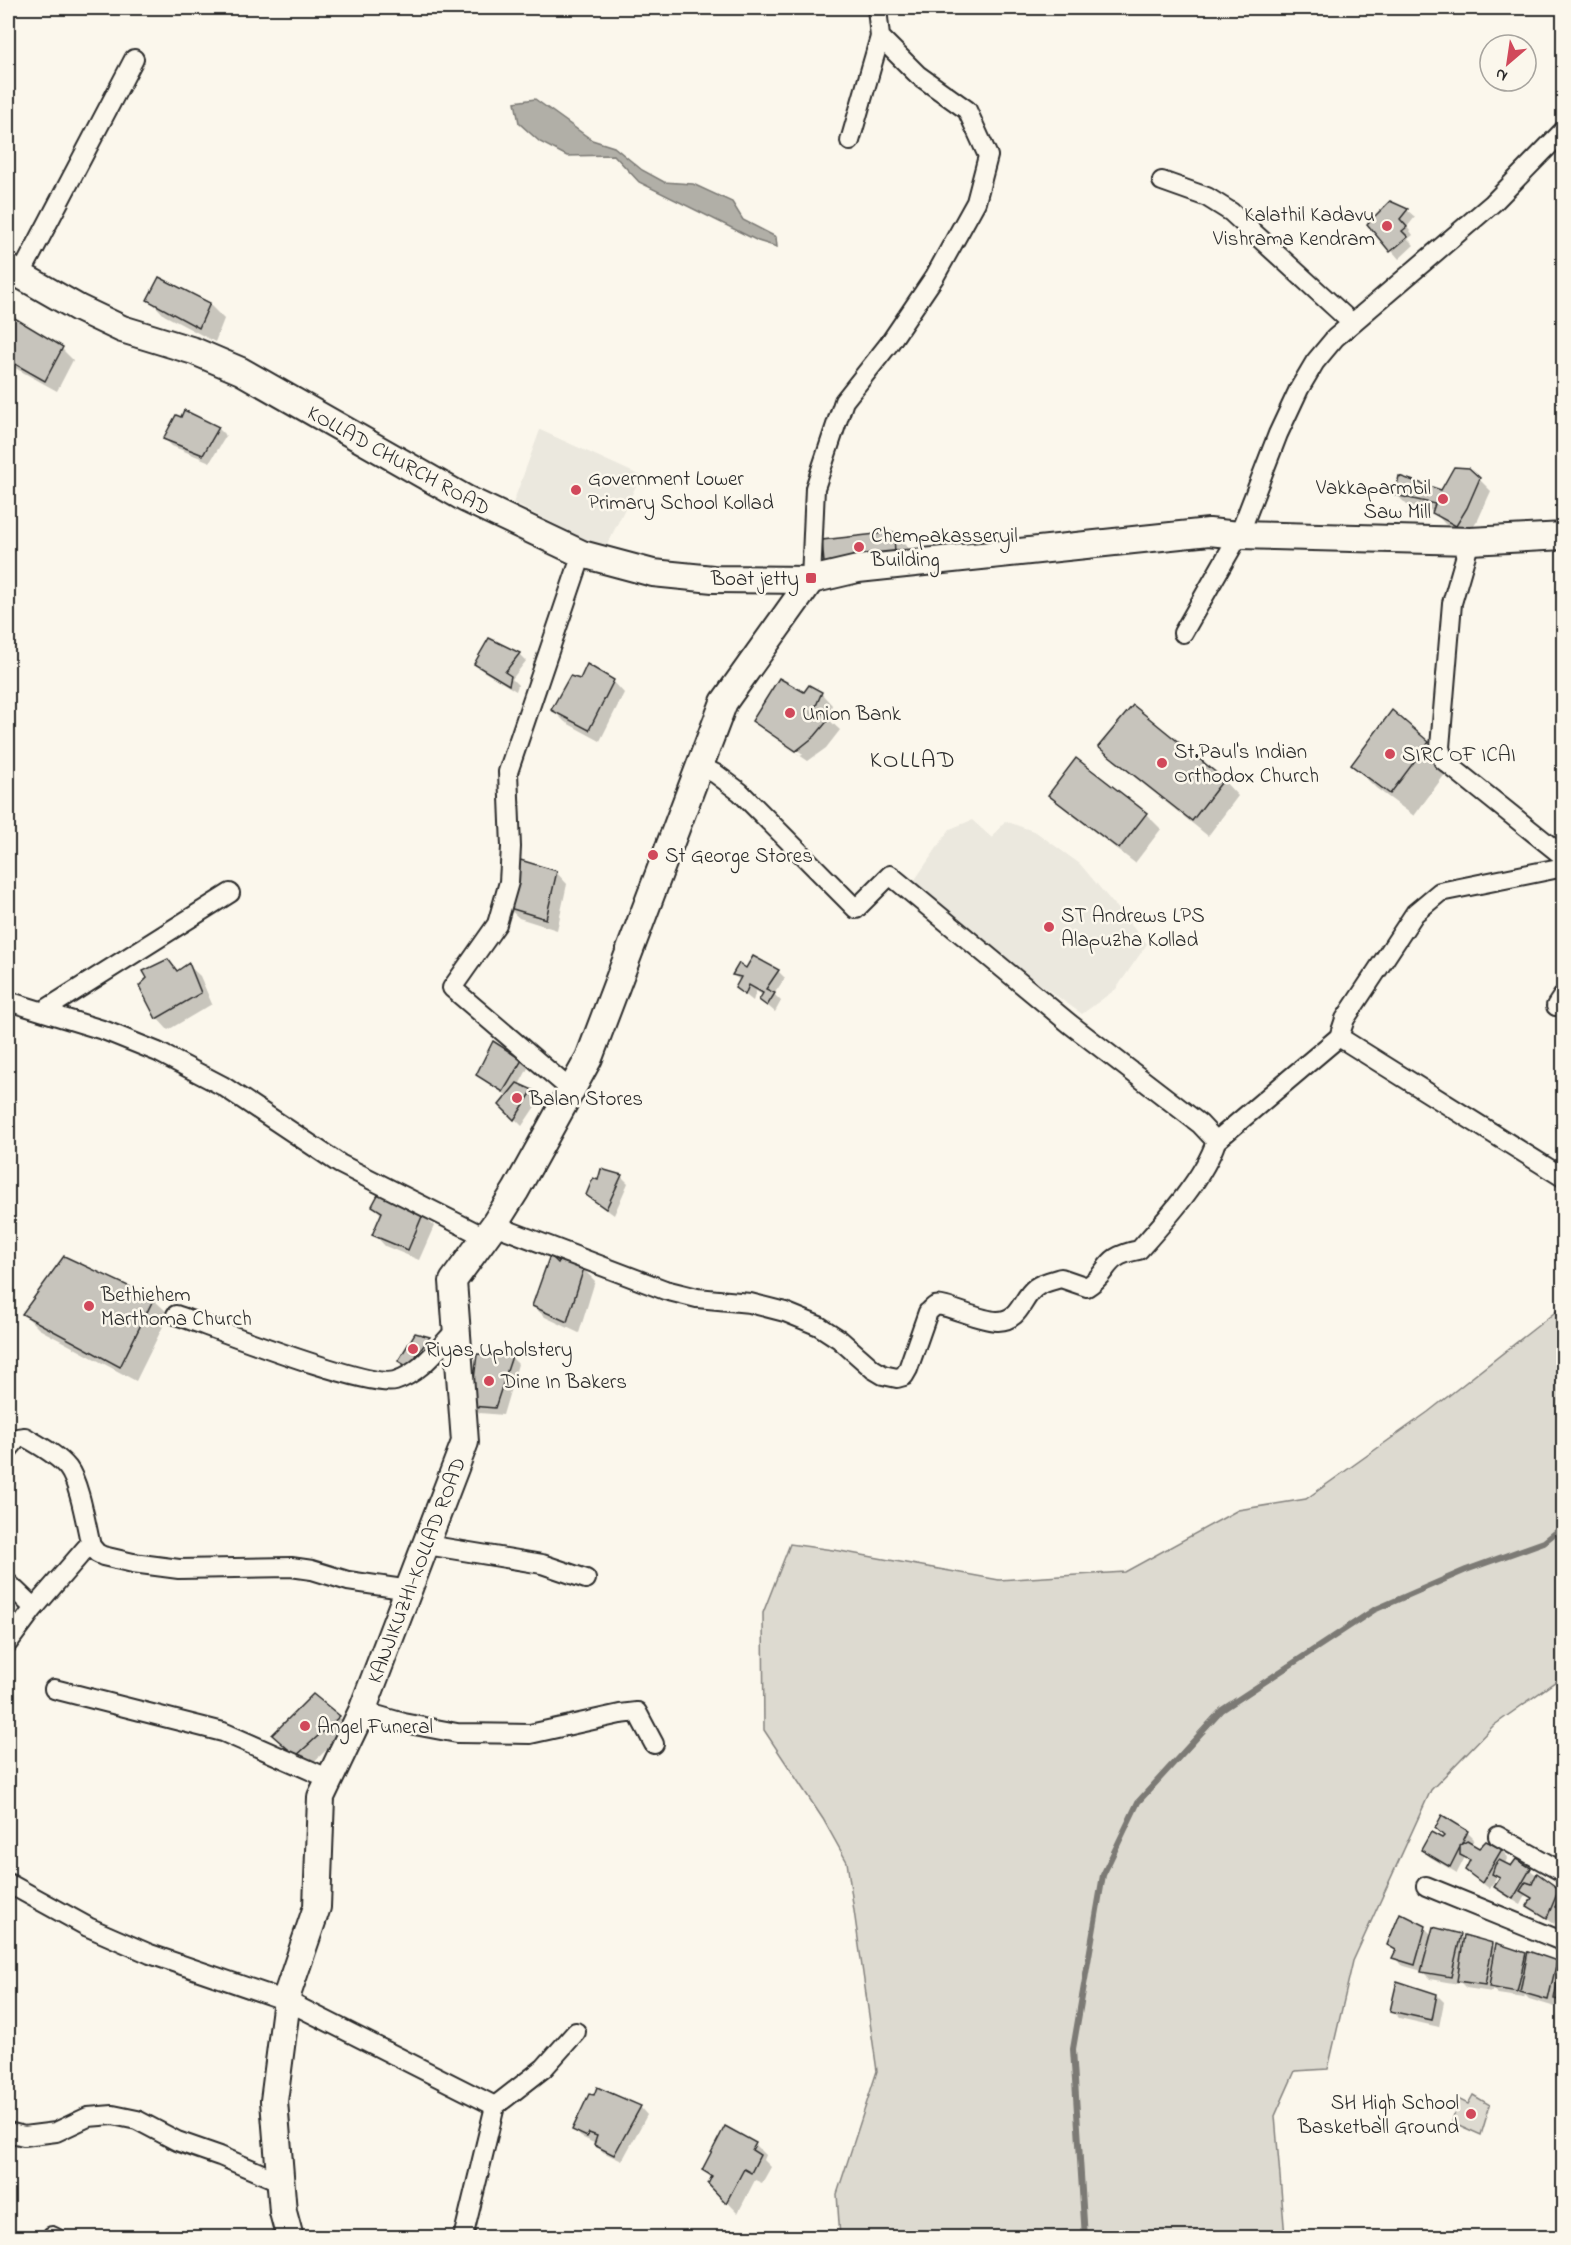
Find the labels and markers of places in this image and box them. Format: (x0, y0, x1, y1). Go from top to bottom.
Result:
place label: Kalathil Kadavu Vishrama Kendram (1212, 201, 1375, 255)
marker: Kalathil Kadavu Vishrama Kendram (1380, 219, 1394, 233)
place label: Government Lower Primary School Kollad (588, 465, 774, 521)
place label: Vakkaparmbil Saw Mill (1315, 474, 1431, 528)
marker: Government Lower Primary School Kollad (569, 483, 583, 497)
marker: Vakkaparmbil Saw Mill (1436, 492, 1450, 506)
place label: Chempakasseryil Building (870, 522, 1018, 578)
marker: Chempakasseryil Building (852, 540, 866, 554)
place label: Boat jetty (710, 565, 799, 597)
marker: Boat jetty (804, 571, 818, 585)
place label: Union Bank (802, 700, 902, 730)
marker: Union Bank (783, 706, 797, 720)
place label: St.Paul's Indian Orthodox Church (1174, 738, 1319, 792)
place label: SIRC OF ICAI (1402, 741, 1516, 771)
marker: SIRC OF ICAI (1383, 747, 1397, 761)
marker: St.Paul's Indian Orthodox Church (1155, 756, 1169, 770)
place label: St George Stores (665, 842, 813, 874)
marker: St George Stores (646, 848, 660, 862)
place label: ST Andrews LPS Alapuzha Kollad (1061, 902, 1205, 956)
marker: ST Andrews LPS Alapuzha Kollad (1042, 920, 1056, 934)
place label: Balan Stores (528, 1085, 643, 1115)
marker: Balan Stores (510, 1091, 524, 1105)
place label: Bethiehem Marthoma Church (100, 1281, 252, 1335)
marker: Bethiehem Marthoma Church (82, 1299, 96, 1313)
place label: Riyas Upholstery (425, 1336, 573, 1368)
marker: Riyas Upholstery (406, 1342, 420, 1356)
place label: Dine In Bakers (500, 1368, 627, 1398)
marker: Dine In Bakers (482, 1374, 496, 1388)
place label: Angel Funeral (317, 1713, 433, 1745)
marker: Angel Funeral (298, 1719, 312, 1733)
place label: SH High School Basketball Ground (1297, 2089, 1459, 2143)
marker: SH High School Basketball Ground (1464, 2107, 1478, 2121)

